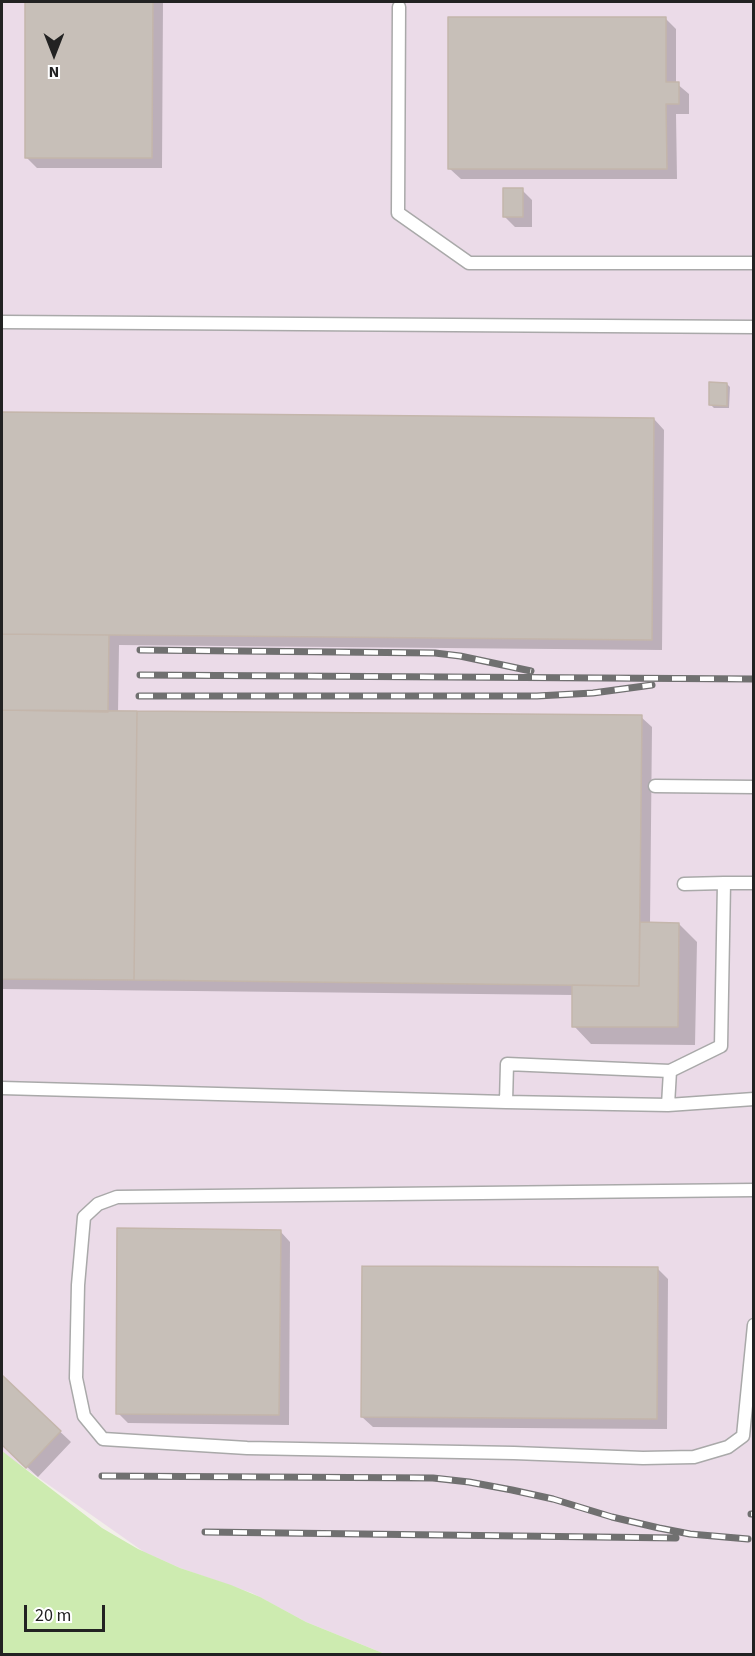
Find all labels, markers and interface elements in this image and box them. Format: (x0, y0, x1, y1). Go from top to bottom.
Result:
north arrow (24, 24, 84, 84)
text: N (49, 61, 59, 83)
scale bar (27, 1593, 108, 1631)
text: 20 m (35, 1603, 71, 1628)

